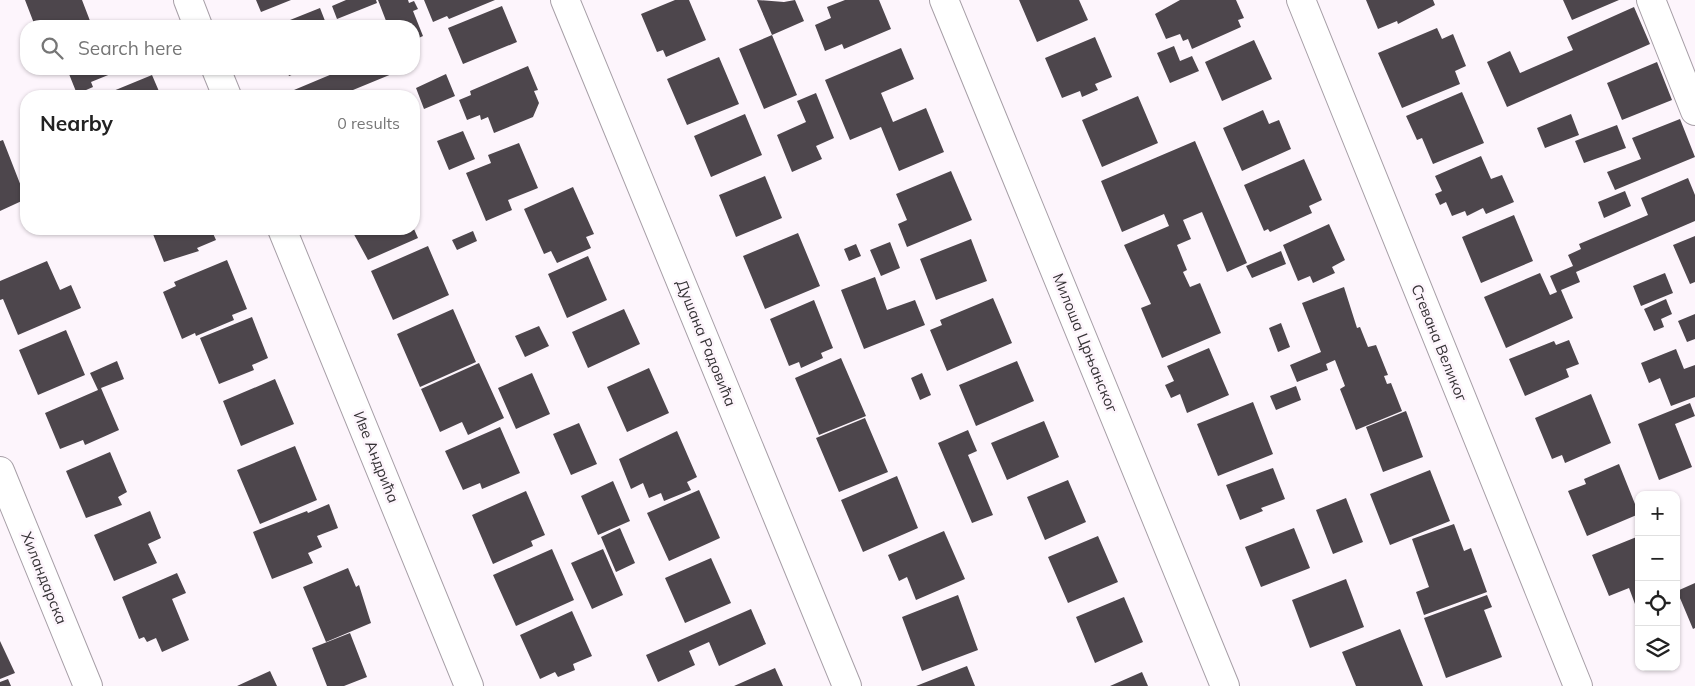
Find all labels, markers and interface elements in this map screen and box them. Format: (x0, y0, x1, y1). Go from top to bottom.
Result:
search box (20, 20, 420, 75)
icon: search (38, 34, 66, 62)
text: Search here (78, 36, 182, 60)
text: Nearby (40, 110, 113, 136)
text: 0 results (337, 113, 400, 133)
street label: Милоша Црњанског (1049, 270, 1122, 416)
street label: Душана Радовића (672, 277, 741, 409)
street label: Стевана Великог (1407, 281, 1472, 404)
street label: Иве Андрића (349, 408, 403, 505)
map controls (1635, 491, 1680, 671)
button: + (1635, 491, 1680, 536)
street label: Хиландарска (17, 529, 72, 627)
button: − (1635, 536, 1680, 581)
button: locate (1635, 581, 1680, 626)
button: layers (1635, 626, 1680, 671)

